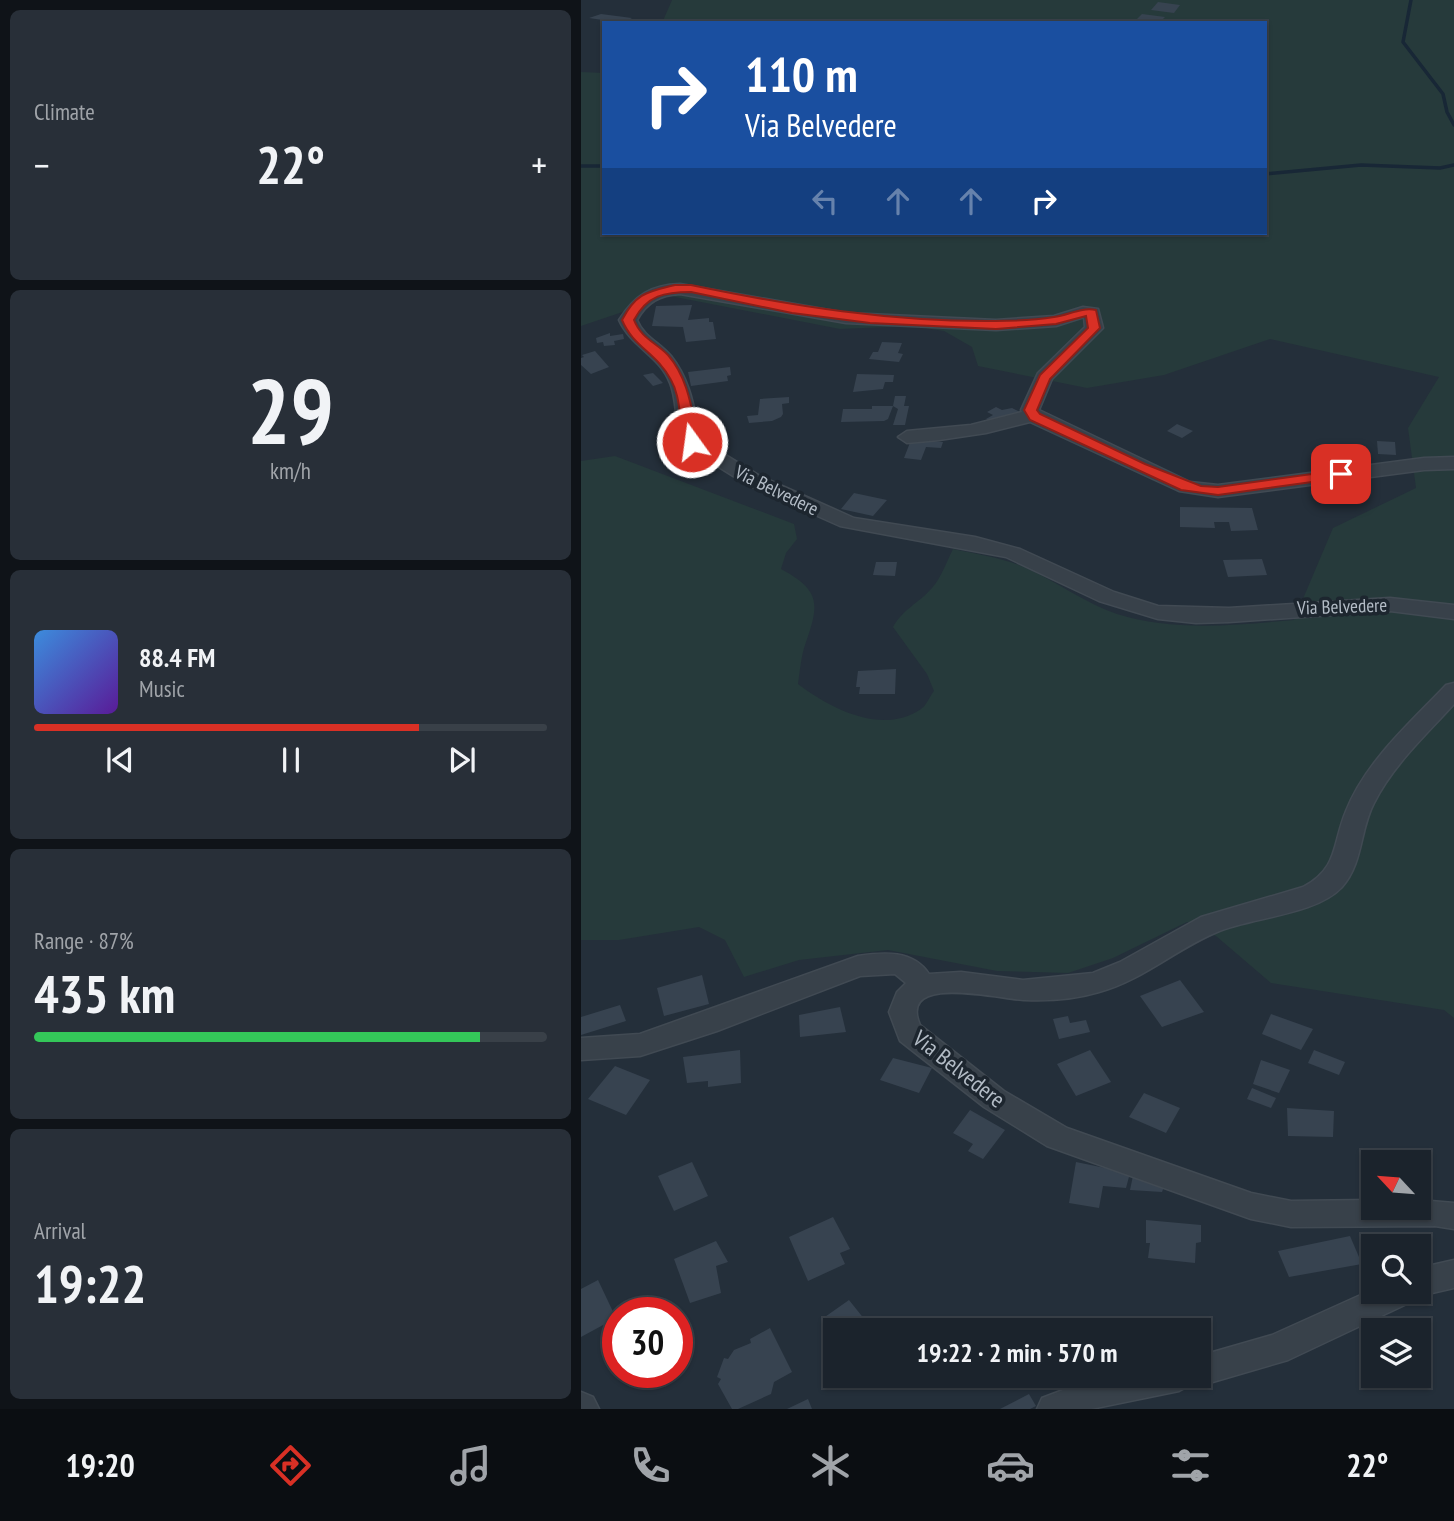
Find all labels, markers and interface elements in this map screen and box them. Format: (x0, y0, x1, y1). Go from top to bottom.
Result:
text: 110 m (745, 42, 858, 106)
icon: right (630, 49, 721, 140)
text: Climate (34, 97, 95, 126)
text: Via Belvedere (745, 104, 897, 146)
text: 22° (256, 131, 325, 198)
text: − (34, 140, 50, 189)
text: + (531, 140, 547, 189)
icon: left (806, 182, 844, 220)
icon: ahead (879, 182, 917, 220)
icon: ahead (952, 182, 990, 220)
icon: right (1025, 182, 1063, 220)
text: 29 (247, 351, 334, 469)
position arrow (655, 405, 729, 479)
pin (1311, 444, 1371, 504)
icon: arrive (1322, 455, 1360, 493)
text: km/h (270, 456, 311, 485)
street label: Via Belvedere (730, 459, 823, 521)
street label: Via Belvedere (1296, 592, 1388, 620)
text: 88.4 FM (139, 641, 215, 674)
text: Music (139, 674, 185, 703)
icon: previous (101, 741, 139, 779)
icon: pause (272, 741, 310, 779)
icon: next (443, 741, 481, 779)
text: Range · 87% (34, 926, 134, 955)
text: 435 km (34, 960, 175, 1027)
street label: Via Belvedere (907, 1023, 1011, 1114)
north arrow (1361, 1150, 1431, 1220)
map controls (1361, 1150, 1431, 1388)
text: Arrival (34, 1216, 86, 1245)
button: search (1361, 1234, 1431, 1304)
text: 19:22 (34, 1250, 146, 1317)
speed limit sign: 30 (602, 1297, 693, 1388)
button: layers (1361, 1318, 1431, 1388)
text: 19:22 · 2 min · 570 m (917, 1336, 1117, 1369)
icon: directions (266, 1441, 315, 1490)
icon: music (446, 1441, 495, 1490)
icon: phone (626, 1441, 675, 1490)
icon: climate (806, 1441, 855, 1490)
icon: car (986, 1441, 1035, 1490)
icon: filters (1166, 1441, 1215, 1490)
text: 19:20 (66, 1444, 135, 1486)
text: 22° (1346, 1444, 1388, 1486)

